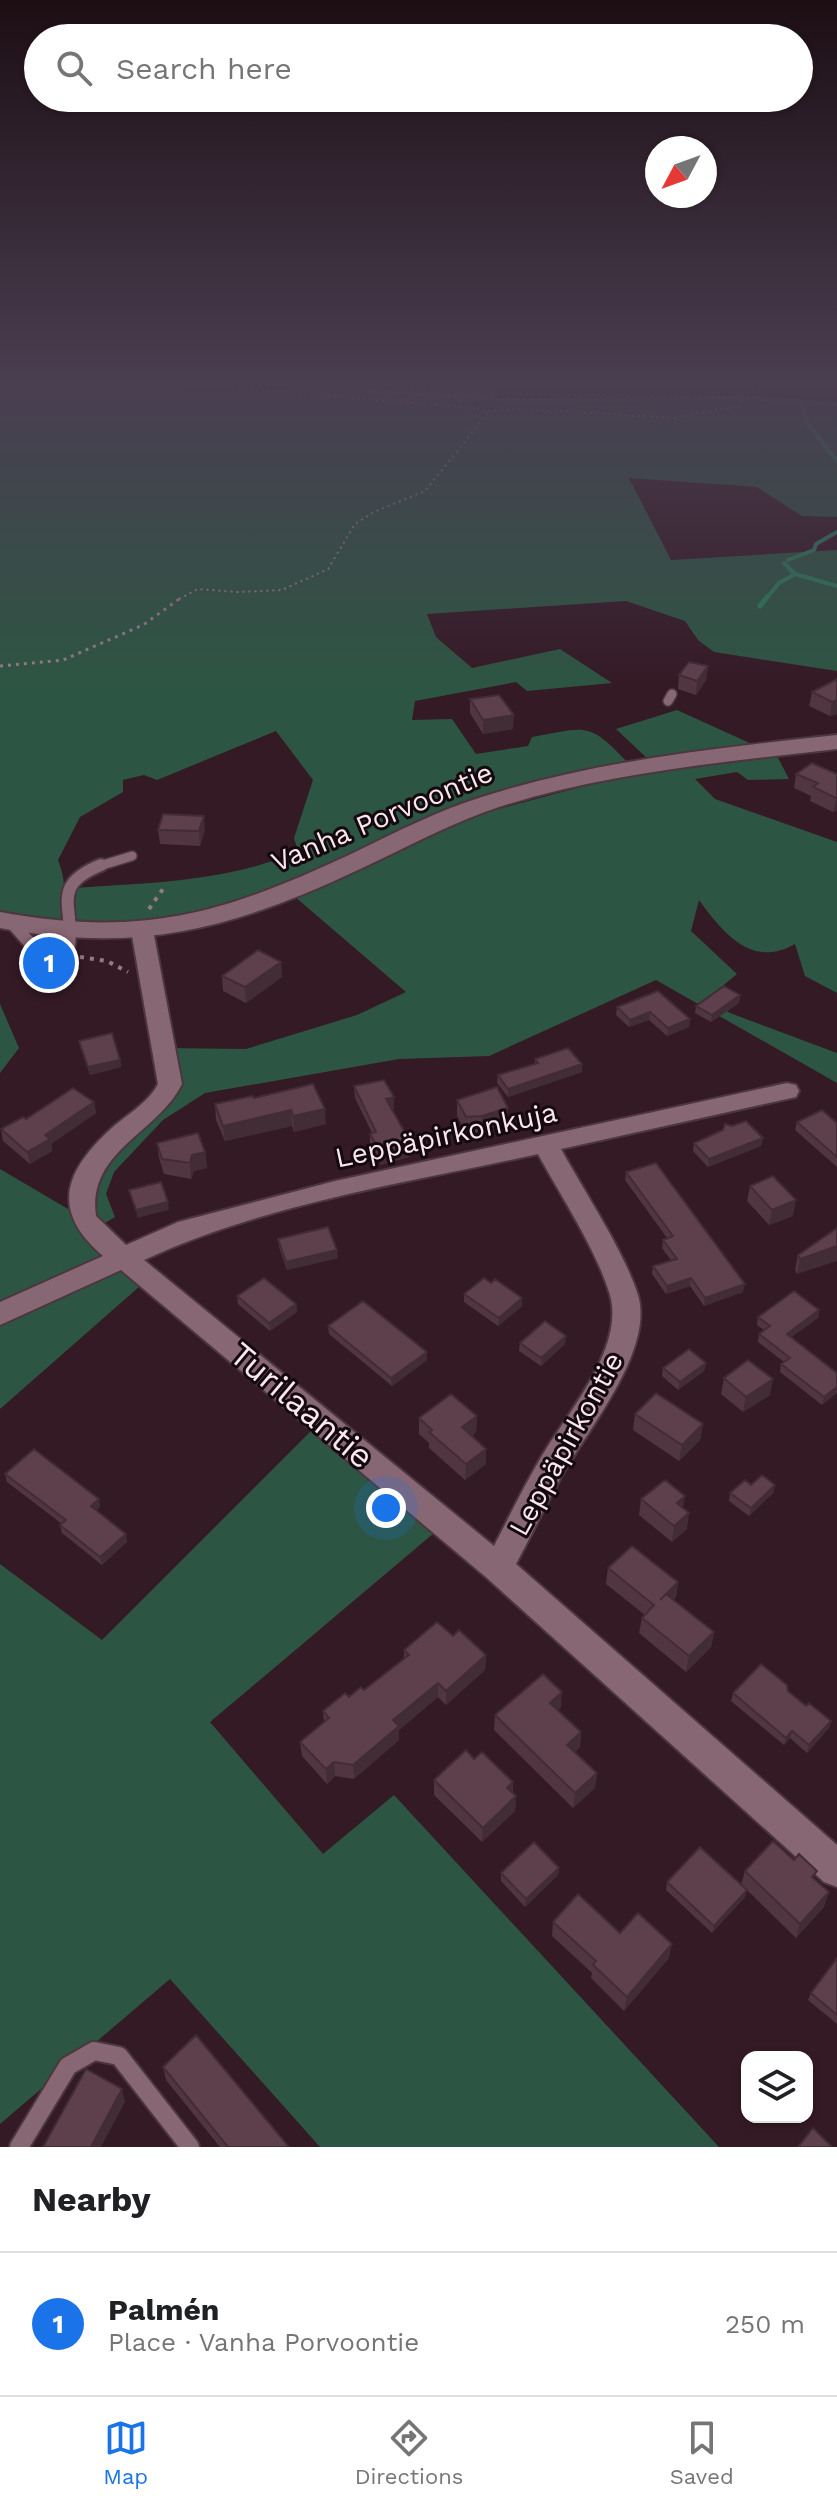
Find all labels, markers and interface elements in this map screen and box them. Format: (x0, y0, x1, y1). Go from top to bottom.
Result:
search box (24, 24, 813, 112)
icon: search (52, 46, 96, 90)
text: Search here (116, 51, 292, 86)
north arrow (645, 136, 717, 208)
street label: Vanha Porvoontie (266, 755, 498, 879)
pin: 1 (23, 933, 75, 993)
street label: Leppäpirkonkuja (332, 1095, 560, 1175)
street label: Turilaantie (222, 1333, 382, 1477)
street label: Leppäpirkontie (502, 1347, 630, 1541)
your location (366, 1488, 406, 1528)
map controls (741, 2051, 813, 2123)
button: layers (741, 2051, 813, 2123)
text: Nearby (32, 2179, 151, 2219)
text: Palmén (108, 2292, 219, 2327)
text: 1 (52, 2309, 64, 2339)
text: 250 m (725, 2309, 805, 2339)
text: Place · Vanha Porvoontie (108, 2327, 419, 2357)
tab: Map (103, 2416, 148, 2489)
tab: Directions (355, 2416, 463, 2489)
tab: Saved (670, 2416, 734, 2489)

